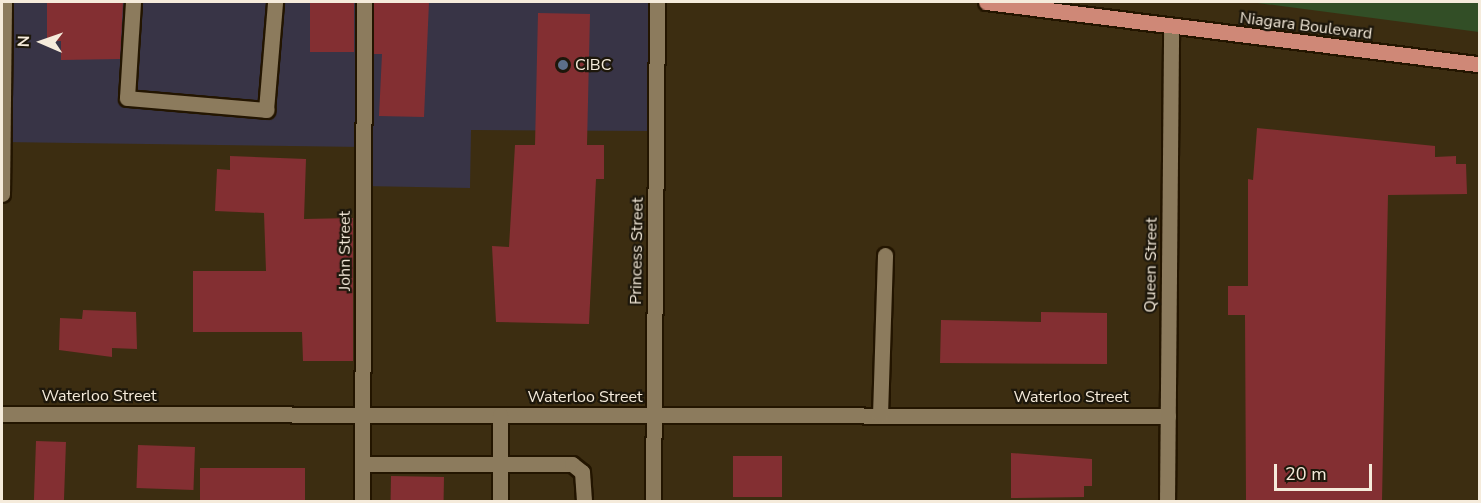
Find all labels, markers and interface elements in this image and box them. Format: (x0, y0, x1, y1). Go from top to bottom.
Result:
street label: Niagara Boulevard (1239, 8, 1373, 44)
north arrow (12, 12, 72, 72)
text: N (13, 35, 35, 48)
place label: CIBC (575, 55, 611, 75)
marker: CIBC (556, 58, 570, 72)
street label: Princess Street (626, 197, 648, 305)
street label: John Street (335, 211, 355, 291)
street label: Queen Street (1141, 217, 1161, 313)
street label: Waterloo Street (41, 386, 157, 406)
street label: Waterloo Street (527, 387, 643, 407)
street label: Waterloo Street (1013, 387, 1129, 407)
scale bar (1277, 452, 1374, 490)
text: 20 m (1285, 462, 1327, 486)

